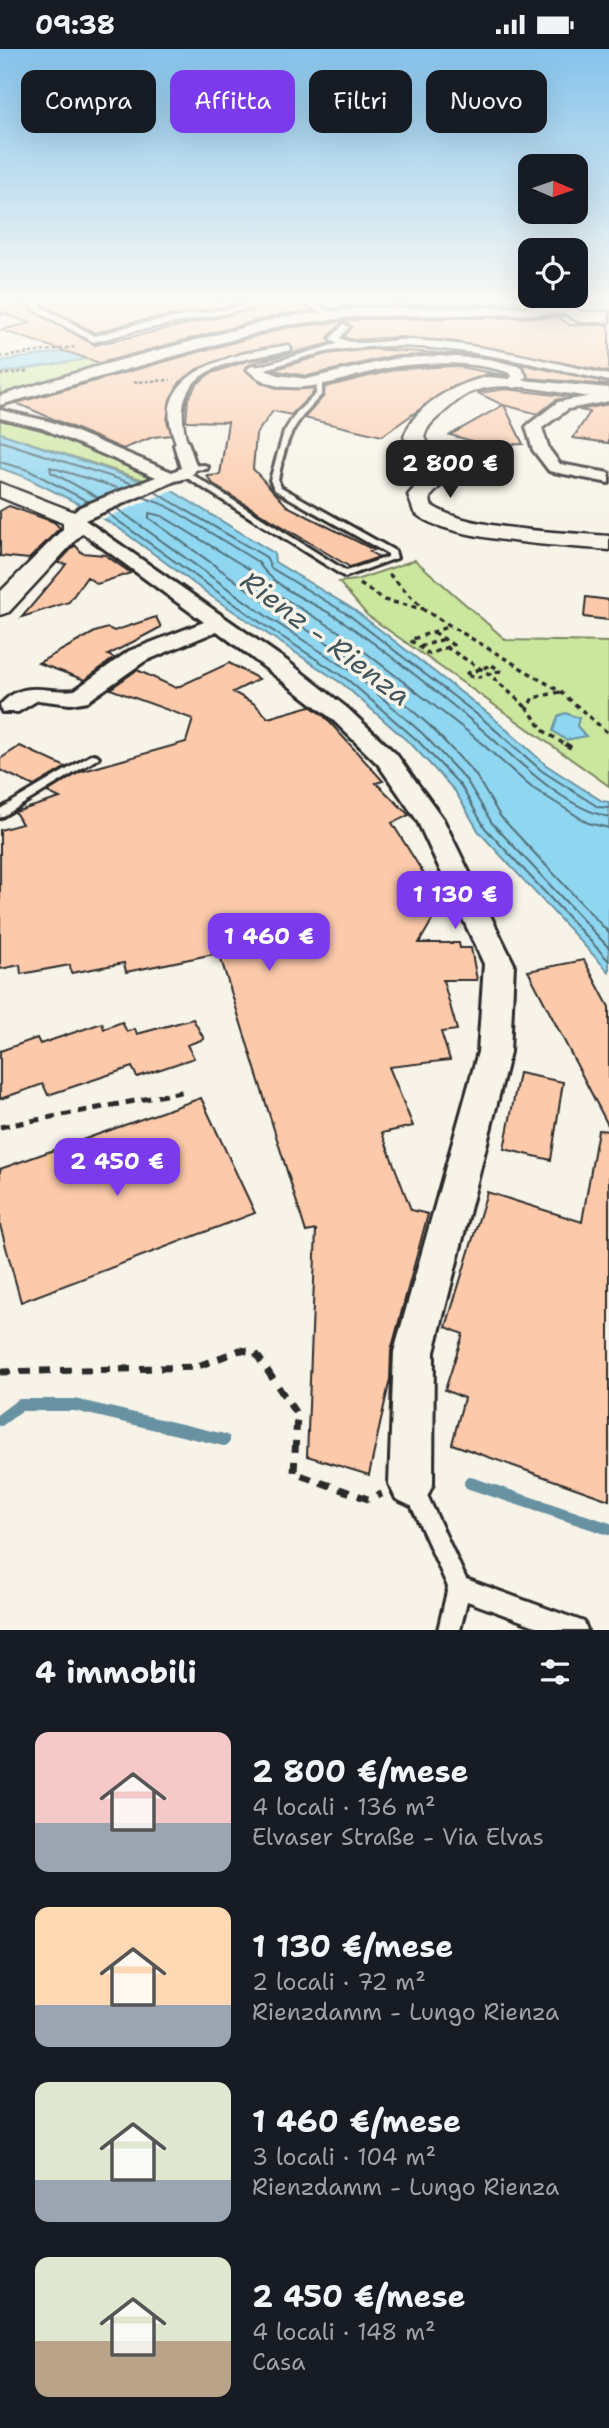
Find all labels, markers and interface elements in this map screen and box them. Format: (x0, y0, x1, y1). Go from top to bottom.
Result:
text: 09:38 (35, 7, 115, 42)
chip: Compra (21, 70, 156, 133)
chip: Affitta (170, 70, 295, 133)
chip: Filtri (309, 70, 412, 133)
chip: Nuovo (426, 70, 547, 133)
north arrow (518, 154, 588, 224)
map controls (518, 154, 588, 308)
button: locate (518, 238, 588, 308)
pin: 2 800 € (385, 441, 515, 500)
text: 2 800 € (402, 448, 498, 478)
water label: Rienz - Rienza (233, 562, 419, 714)
pin: 1 130 € (390, 871, 520, 931)
text: 1 130 € (413, 879, 497, 909)
pin: 1 460 € (204, 913, 334, 973)
text: 1 460 € (224, 921, 314, 951)
pin: 2 450 € (52, 1139, 182, 1198)
text: 2 450 € (70, 1146, 164, 1176)
text: 4 immobili (35, 1652, 197, 1693)
icon: filters (536, 1653, 574, 1691)
text: 2 800 €/mese (252, 1751, 468, 1792)
icon: home (91, 1760, 175, 1844)
text: 4 locali · 136 m² (252, 1792, 436, 1822)
text: Elvaser Straße - Via Elvas (252, 1822, 544, 1852)
text: 1 130 €/mese (252, 1926, 453, 1967)
icon: home (91, 1935, 175, 2019)
text: 2 locali · 72 m² (252, 1967, 426, 1997)
text: Rienzdamm - Lungo Rienza (252, 1997, 559, 2027)
text: 1 460 €/mese (252, 2101, 461, 2142)
icon: home (91, 2110, 175, 2194)
text: 3 locali · 104 m² (252, 2142, 436, 2172)
text: Rienzdamm - Lungo Rienza (252, 2172, 559, 2202)
text: 2 450 €/mese (252, 2276, 465, 2317)
icon: home (91, 2285, 175, 2369)
text: 4 locali · 148 m² (252, 2317, 436, 2347)
text: Casa (252, 2347, 305, 2377)

